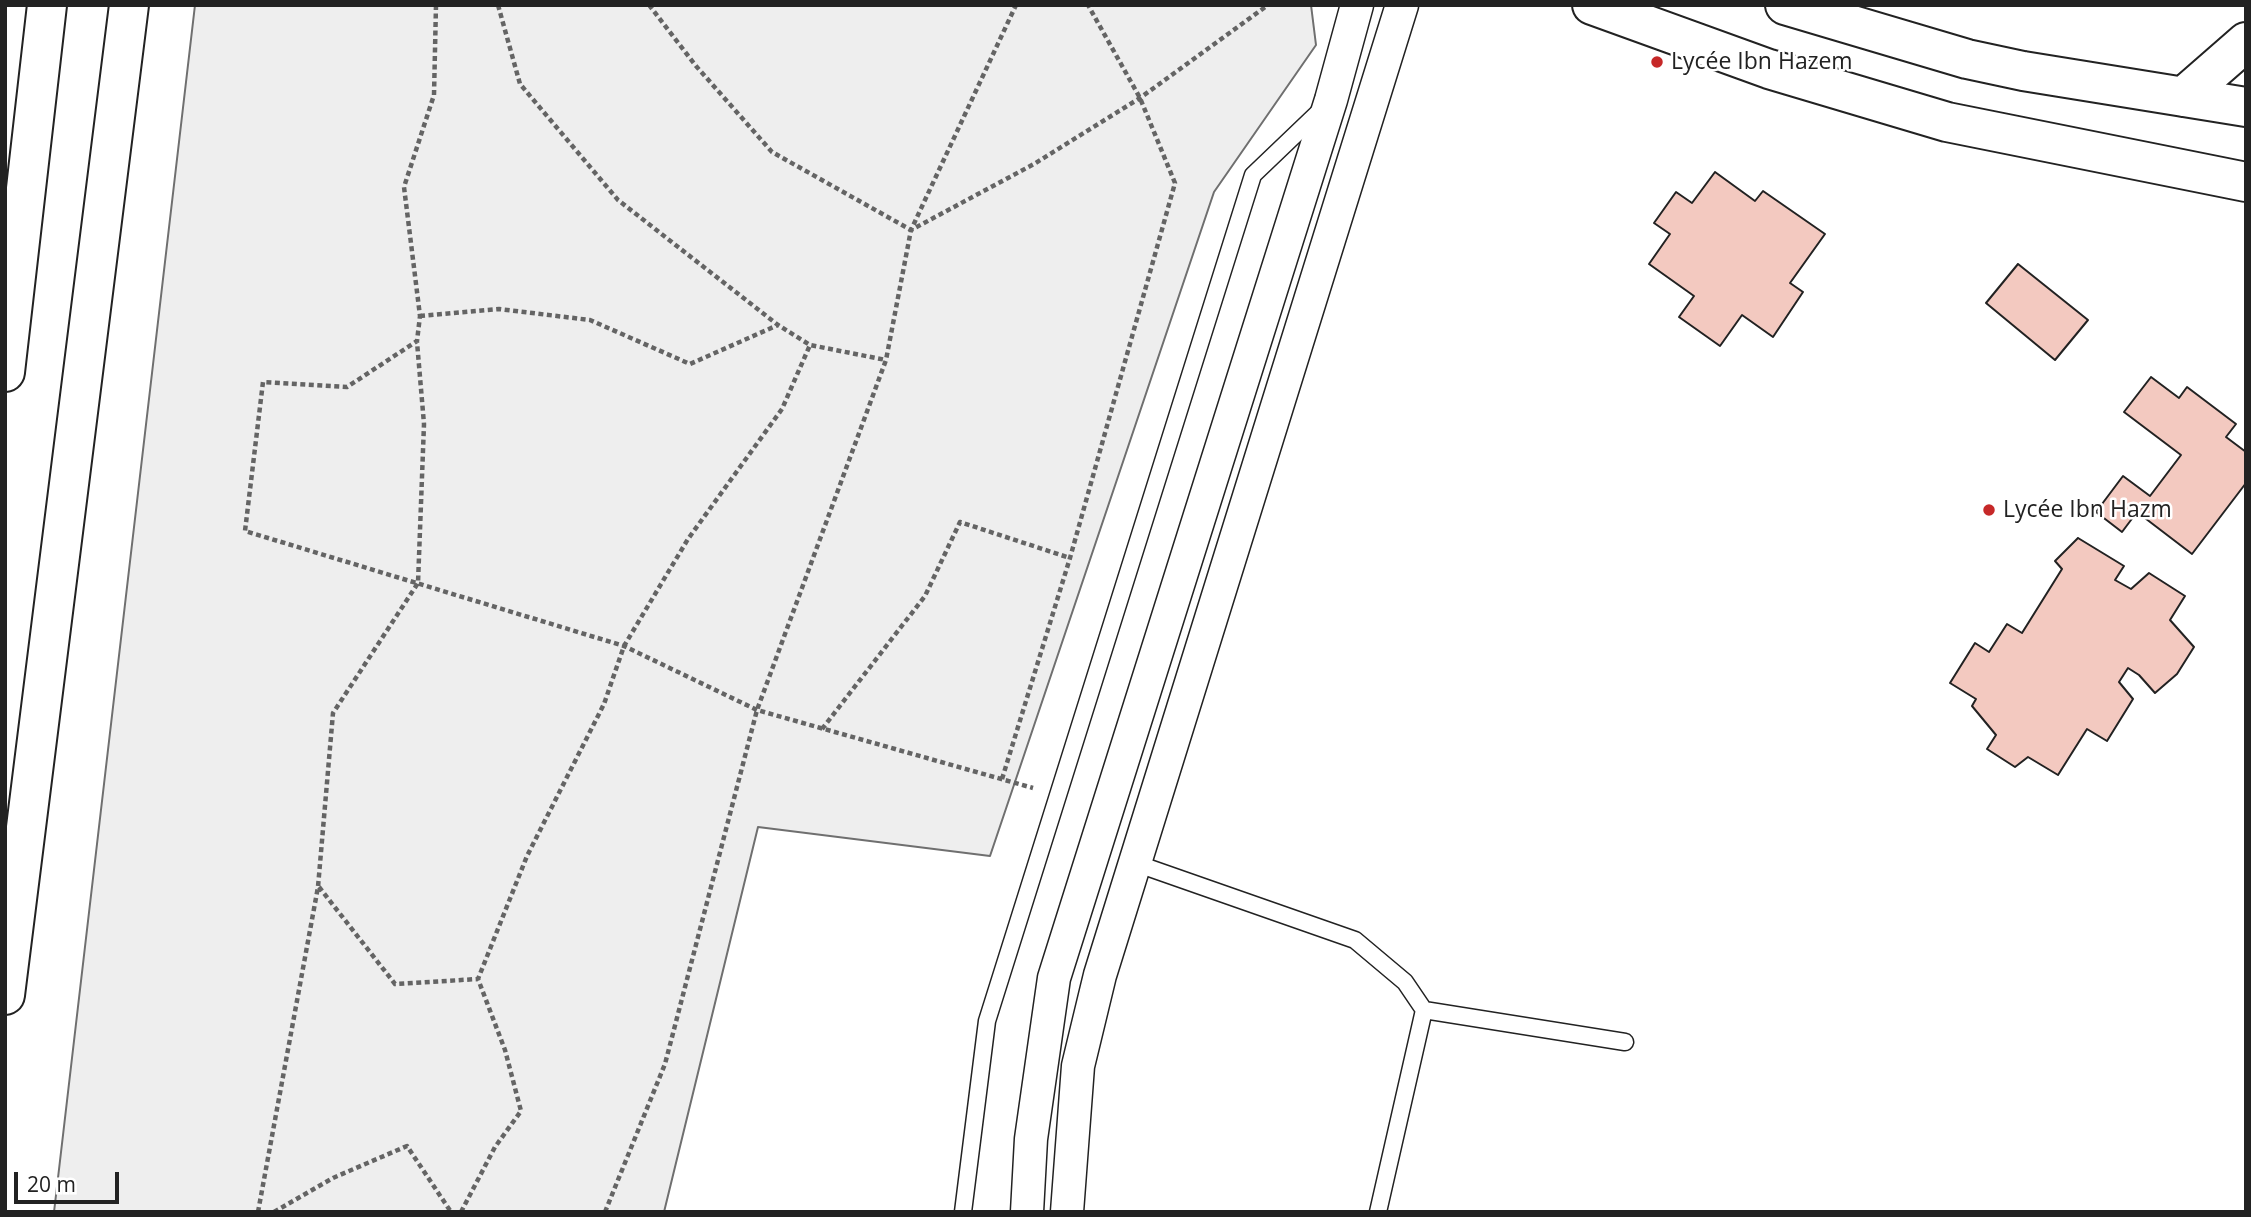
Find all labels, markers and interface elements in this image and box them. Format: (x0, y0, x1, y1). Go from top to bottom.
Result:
place label: Lycée Ibn Hazem (1671, 48, 1853, 76)
marker: Lycée Ibn Hazem (1649, 54, 1665, 70)
place label: Lycée Ibn Hazm (2003, 496, 2172, 524)
marker: Lycée Ibn Hazm (1981, 502, 1997, 518)
scale bar (18, 1158, 122, 1202)
text: 20 m (27, 1170, 76, 1198)

